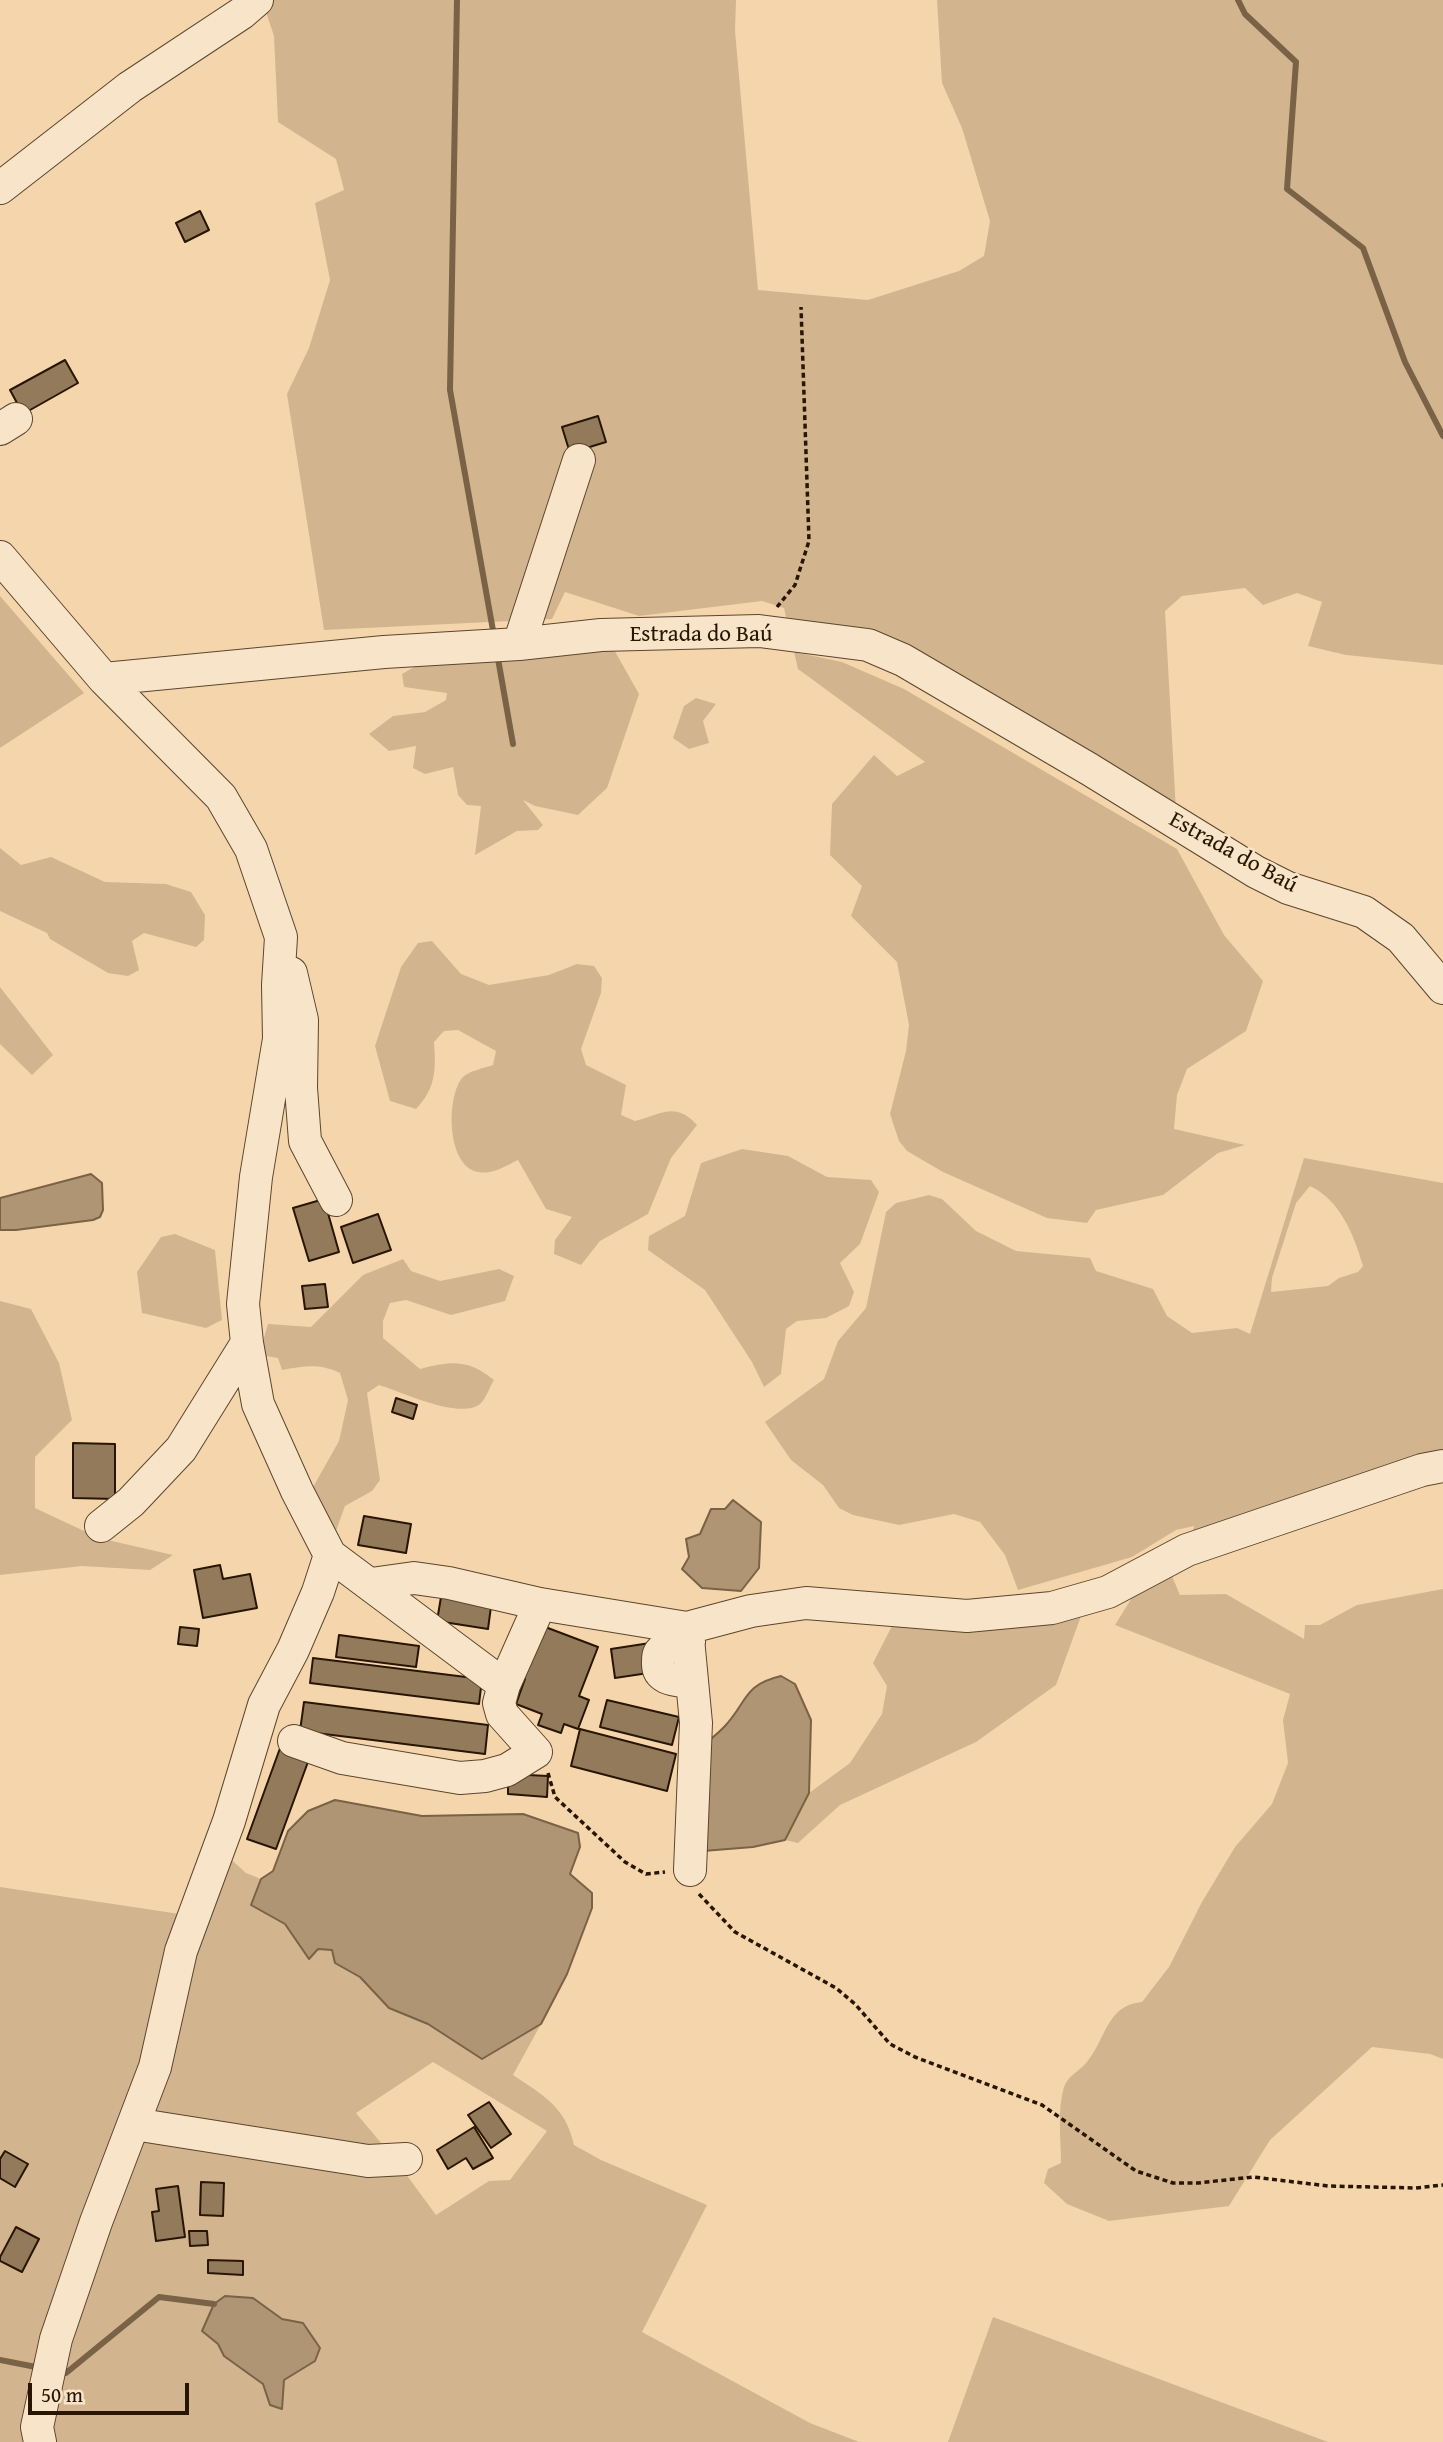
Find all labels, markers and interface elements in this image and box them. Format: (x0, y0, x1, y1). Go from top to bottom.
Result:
street label: Estrada do Baú (630, 621, 772, 649)
street label: Estrada do Baú (1164, 806, 1302, 900)
scale bar (32, 2368, 192, 2412)
text: 50 m (41, 2379, 83, 2410)

